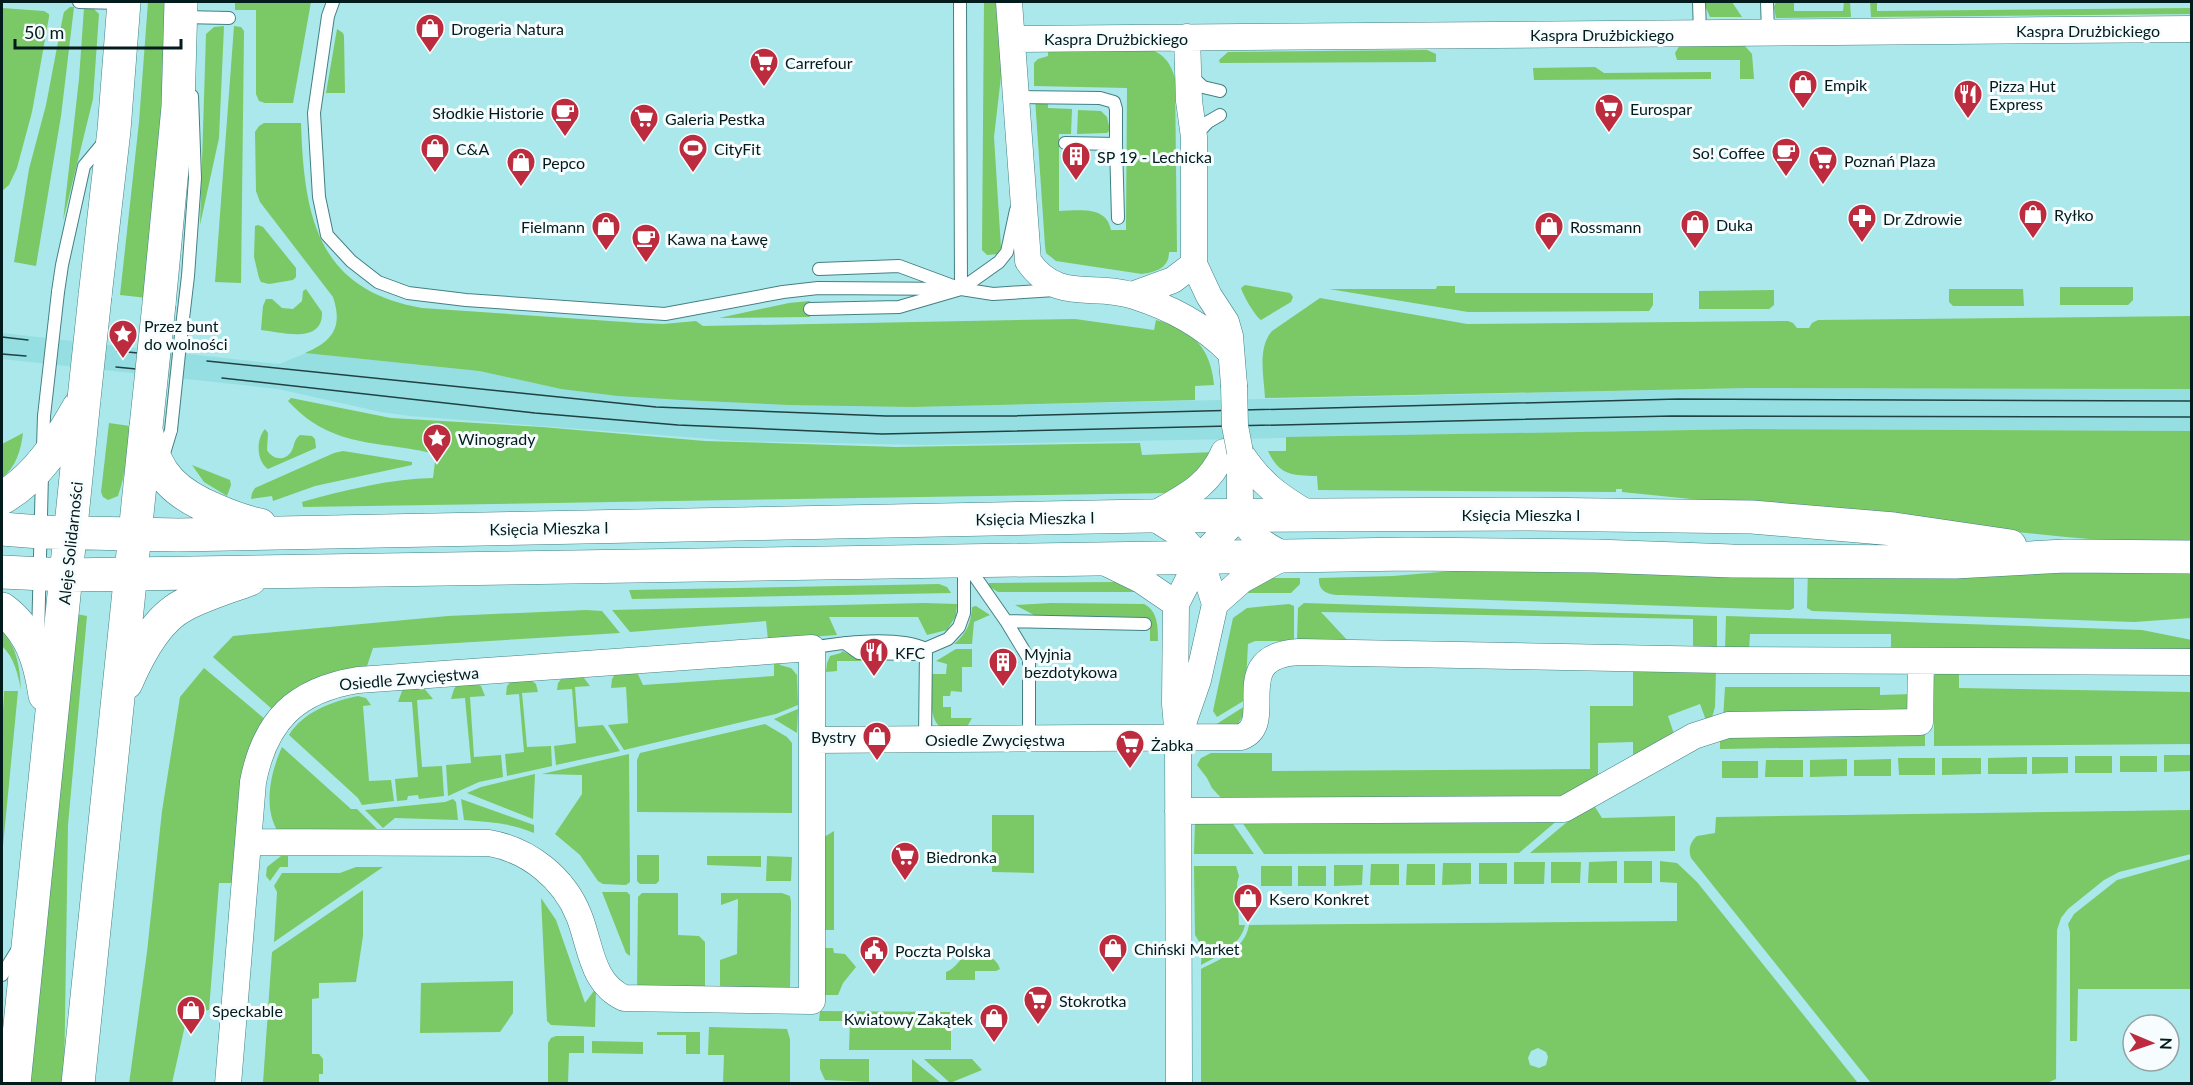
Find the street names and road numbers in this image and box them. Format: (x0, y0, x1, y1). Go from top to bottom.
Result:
street label: Kaspra Drużbickiego (2016, 21, 2160, 40)
street label: Kaspra Drużbickiego (1530, 25, 1674, 44)
street label: Kaspra Drużbickiego (1044, 29, 1188, 48)
street label: Aleje Solidarności (54, 480, 86, 606)
street label: Księcia Mieszka I (1461, 505, 1581, 524)
street label: Księcia Mieszka I (975, 507, 1095, 529)
street label: Księcia Mieszka I (489, 517, 609, 539)
street label: Osiedle Zwycięstwa (338, 662, 480, 694)
street label: Osiedle Zwycięstwa (925, 730, 1065, 749)

